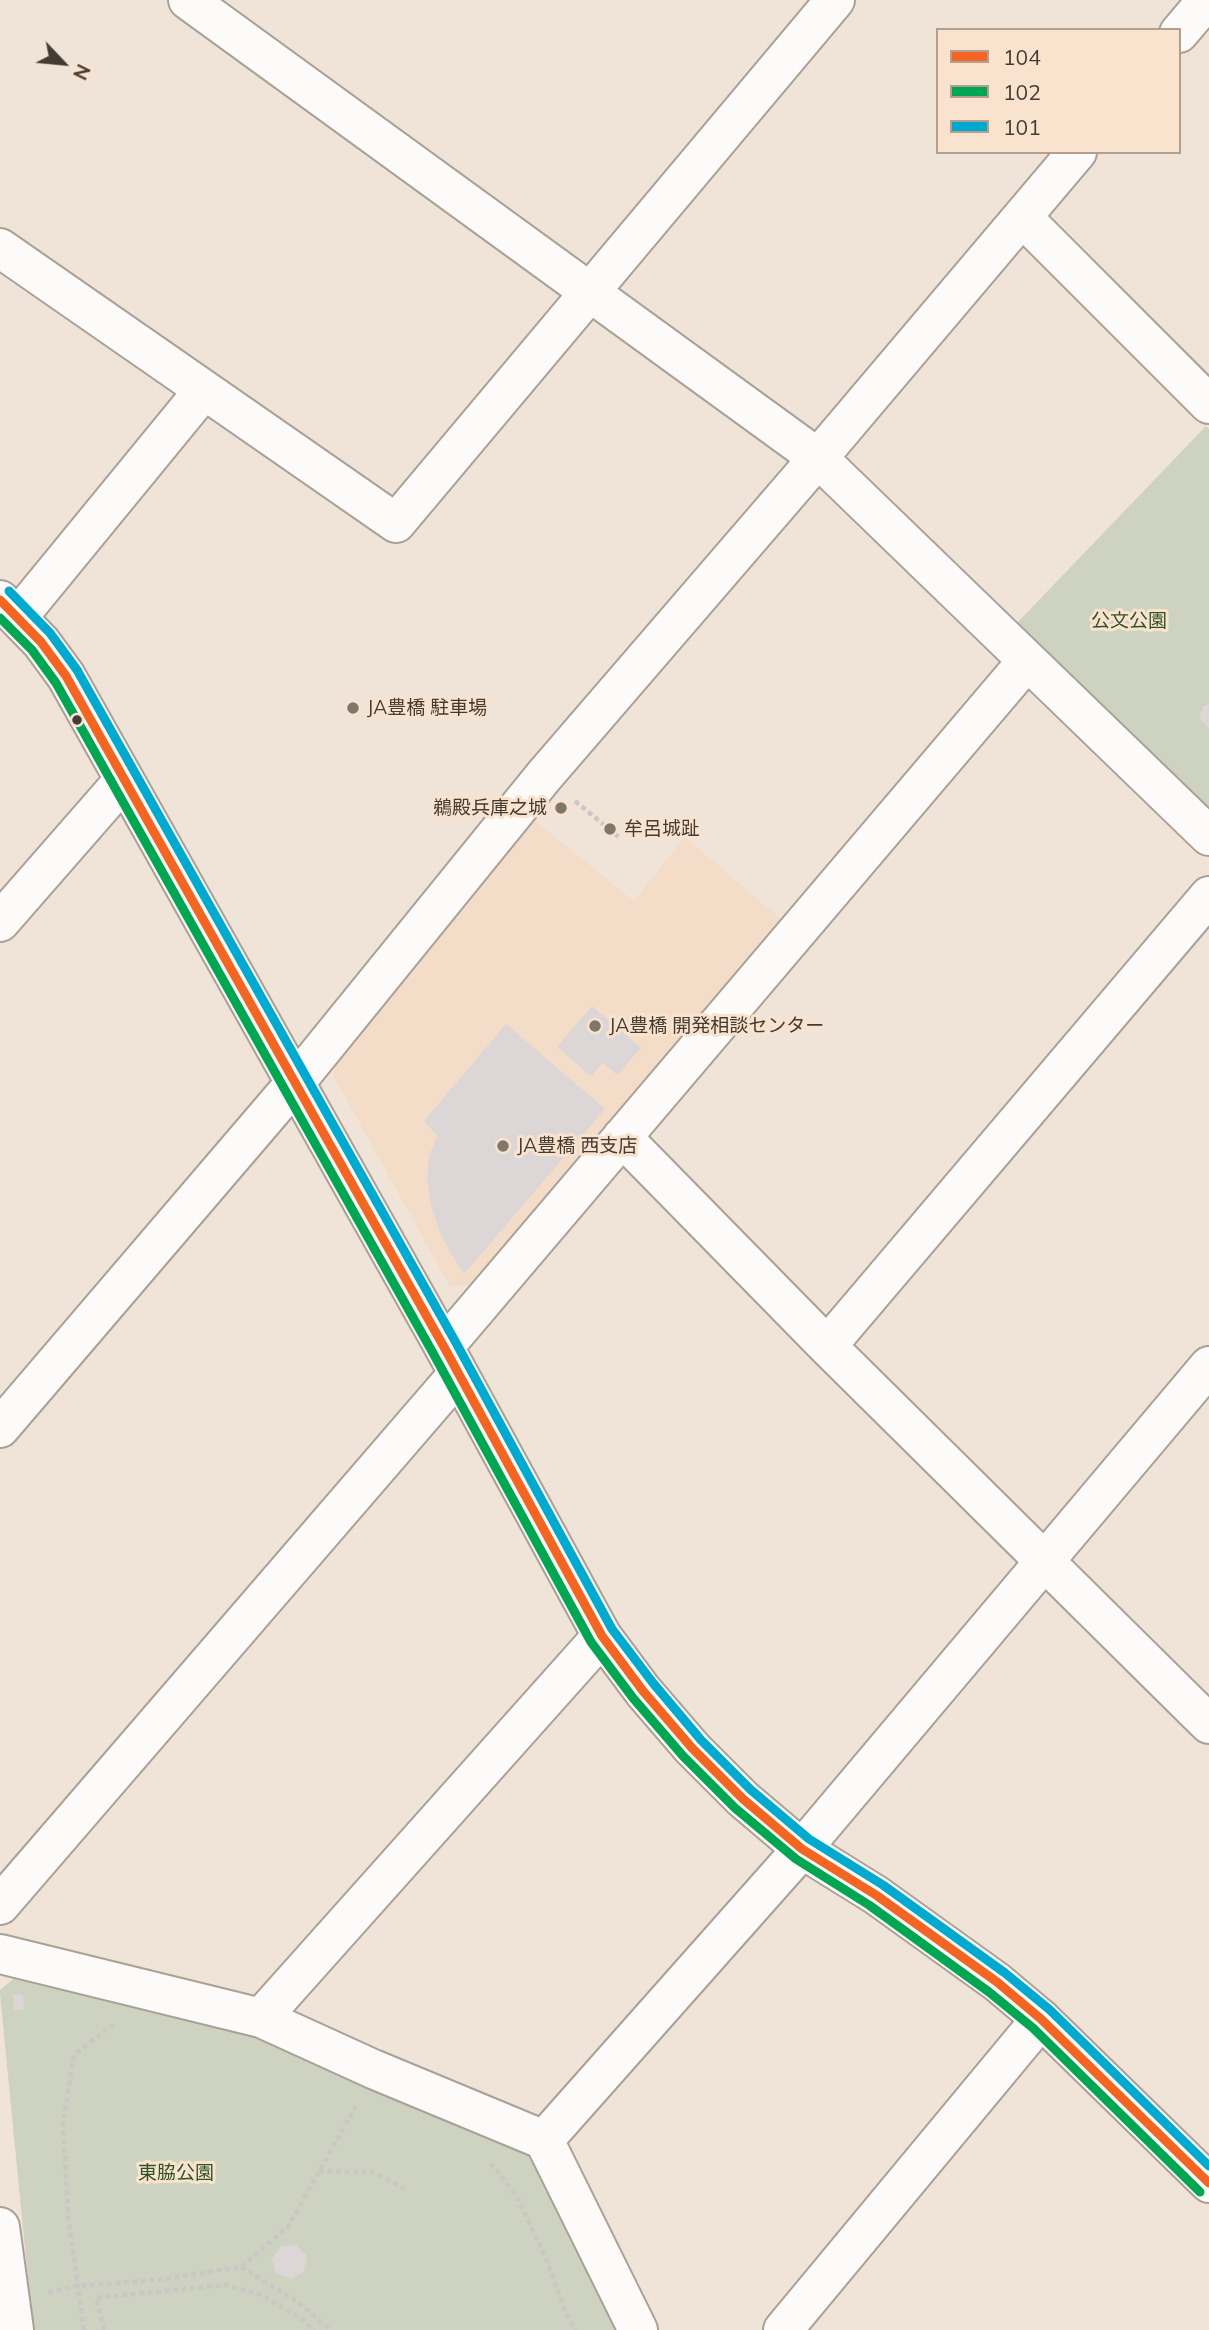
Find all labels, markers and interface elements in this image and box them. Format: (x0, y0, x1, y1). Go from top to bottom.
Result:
north arrow (28, 28, 98, 98)
legend (936, 28, 1181, 154)
text: 104 (1003, 44, 1041, 70)
text: N (68, 60, 96, 84)
text: 102 (1003, 79, 1041, 105)
text: 101 (1003, 114, 1041, 140)
park label: 公文公園 (1091, 610, 1167, 632)
place label: JA豊橋 駐車場 (367, 697, 487, 719)
marker: JA豊橋 駐車場 (345, 700, 361, 716)
unlabelled marker (70, 713, 84, 727)
place label: 鵜殿兵庫之城 (433, 797, 547, 819)
marker: 鵜殿兵庫之城 (553, 800, 569, 816)
place label: 牟呂城趾 (624, 818, 700, 840)
marker: 牟呂城趾 (602, 821, 618, 837)
place label: JA豊橋 開発相談センター (609, 1015, 824, 1037)
marker: JA豊橋 開発相談センター (587, 1018, 603, 1034)
place label: JA豊橋 西支店 (517, 1135, 637, 1157)
marker: JA豊橋 西支店 (495, 1138, 511, 1154)
park label: 東脇公園 (138, 2162, 214, 2184)

